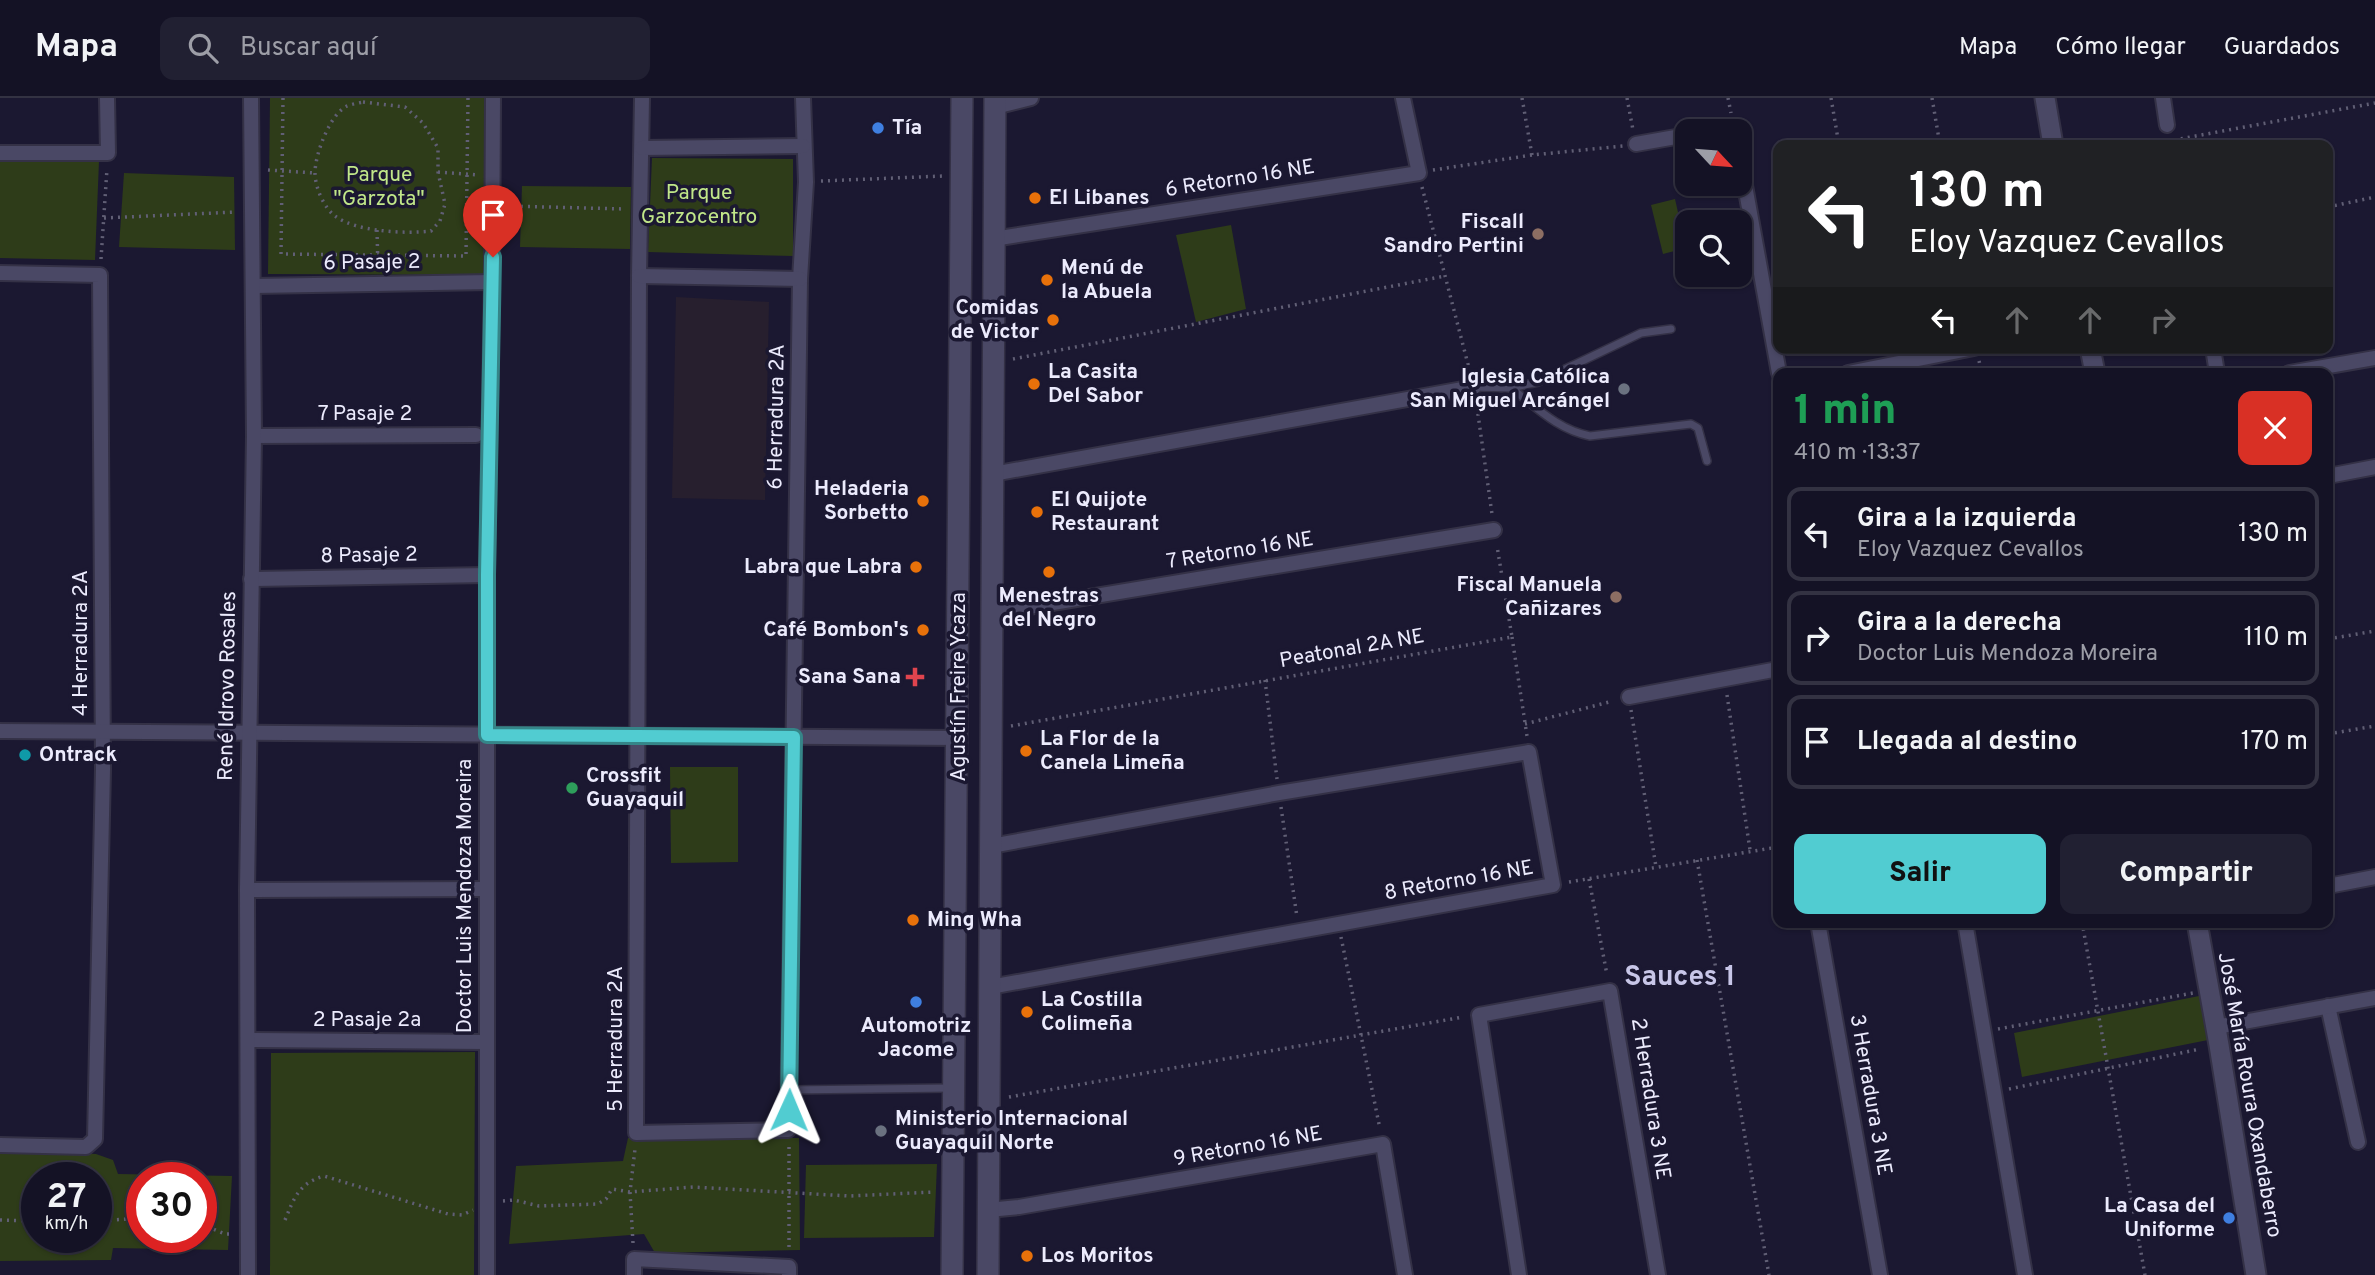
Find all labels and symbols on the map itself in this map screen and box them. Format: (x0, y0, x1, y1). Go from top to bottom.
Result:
place label: Tía (892, 115, 922, 142)
north arrow (1675, 119, 1752, 196)
marker: Tía (870, 120, 886, 136)
street label: 6 Retorno 16 NE (1163, 154, 1317, 204)
park label: Parque "Garzota" (333, 162, 425, 213)
park label: Parque Garzocentro (641, 180, 757, 231)
pin (463, 185, 523, 257)
place label: El Libanes (1049, 185, 1150, 212)
marker: El Libanes (1027, 190, 1043, 206)
place label: Fiscall Sandro Pertini (1383, 209, 1524, 260)
marker: Fiscall Sandro Pertini (1530, 226, 1546, 242)
street label: 6 Pasaje 2 (323, 249, 421, 277)
place label: Menú de la Abuela (1061, 255, 1152, 306)
marker: Menú de la Abuela (1039, 272, 1055, 288)
place label: Comidas de Victor (951, 295, 1039, 346)
marker: Comidas de Victor (1045, 312, 1061, 328)
street label: 6 Herradura 2A (762, 344, 792, 490)
place label: La Casita Del Sabor (1048, 359, 1143, 410)
place label: Iglesia Católica San Miguel Arcángel (1409, 364, 1610, 415)
marker: La Casita Del Sabor (1026, 376, 1042, 392)
marker: Iglesia Católica San Miguel Arcángel (1616, 381, 1632, 397)
street label: 7 Pasaje 2 (318, 401, 412, 428)
place label: Heladeria Sorbetto (814, 476, 909, 527)
place label: El Quijote Restaurant (1051, 487, 1159, 538)
marker: Heladeria Sorbetto (915, 493, 931, 509)
marker: El Quijote Restaurant (1029, 504, 1045, 520)
street label: 7 Retorno 16 NE (1165, 526, 1315, 576)
street label: 8 Pasaje 2 (320, 542, 418, 570)
place label: Labra que Labra (744, 554, 902, 581)
marker: Labra que Labra (908, 559, 924, 575)
marker: Menestras del Negro (1041, 564, 1057, 580)
street label: 4 Herradura 2A (68, 570, 95, 716)
place label: Fiscal Manuela Cañizares (1457, 572, 1602, 623)
place label: Menestras del Negro (999, 583, 1099, 634)
marker: Fiscal Manuela Cañizares (1608, 589, 1624, 605)
street label: René Idrovo Rosales (213, 591, 243, 781)
street label: Agustín Freire Ycaza (946, 592, 973, 782)
place label: Café Bombon's (763, 617, 909, 644)
marker: Café Bombon's (915, 622, 931, 638)
street label: Peatonal 2A NE (1277, 623, 1427, 675)
place label: Sana Sana (798, 664, 901, 691)
marker: Sana Sana (907, 669, 923, 685)
place label: La Flor de la Canela Limeña (1040, 726, 1185, 777)
place label: Ontrack (39, 742, 117, 769)
marker: La Flor de la Canela Limeña (1018, 743, 1034, 759)
marker: Ontrack (17, 747, 33, 763)
street label: Doctor Luis Mendoza Moreira (452, 759, 479, 1033)
place label: Crossfit Guayaquil (586, 763, 684, 814)
marker: Crossfit Guayaquil (564, 780, 580, 796)
street label: 8 Retorno 16 NE (1382, 855, 1536, 907)
place label: Ming Wha (927, 907, 1022, 934)
marker: Ming Wha (905, 912, 921, 928)
street label: José María Roura Oxandaberro (2211, 950, 2287, 1240)
district label: Sauces 1 (1624, 960, 1736, 996)
street label: 5 Herradura 2A (603, 966, 630, 1112)
place label: La Costilla Colimeña (1041, 987, 1143, 1038)
marker: Automotriz Jacome (908, 994, 924, 1010)
marker: La Costilla Colimeña (1019, 1004, 1035, 1020)
street label: 2 Pasaje 2a (313, 1007, 421, 1034)
street label: 3 Herradura 3 NE (1843, 1012, 1897, 1178)
place label: Automotriz Jacome (861, 1013, 971, 1064)
street label: 2 Herradura 3 NE (1624, 1016, 1676, 1182)
position arrow (752, 1073, 826, 1147)
place label: Ministerio Internacional Guayaquil Norte (895, 1106, 1128, 1157)
street label: 9 Retorno 16 NE (1171, 1121, 1325, 1173)
marker: Ministerio Internacional Guayaquil Norte (873, 1123, 889, 1139)
speed limit sign: 30 (126, 1162, 217, 1253)
place label: La Casa del Uniforme (2104, 1193, 2215, 1244)
marker: La Casa del Uniforme (2221, 1210, 2237, 1226)
place label: Los Moritos (1041, 1243, 1154, 1270)
marker: Los Moritos (1019, 1248, 1035, 1264)

